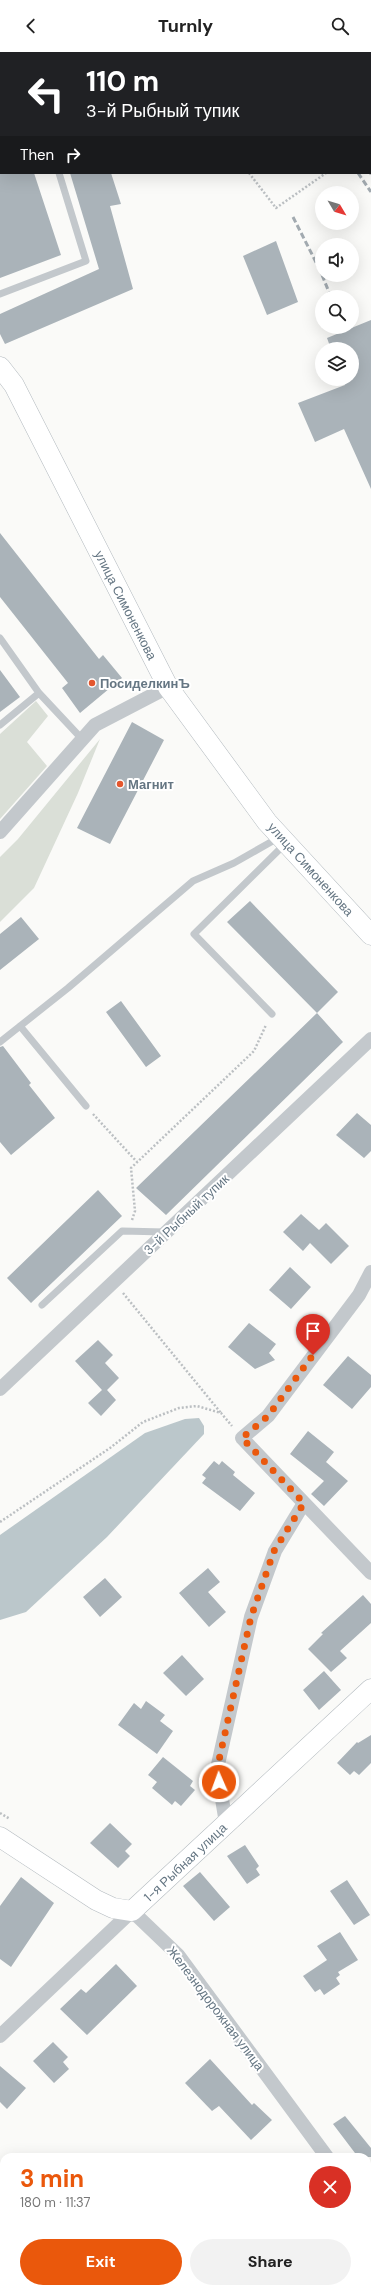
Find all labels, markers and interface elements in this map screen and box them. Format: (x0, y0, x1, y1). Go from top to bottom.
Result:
text: Turnly (158, 14, 213, 38)
icon: back (20, 15, 42, 37)
icon: search (329, 15, 351, 37)
text: 110 m (86, 63, 159, 100)
icon: left (20, 68, 72, 120)
text: 3-й Рыбный тупик (86, 99, 239, 123)
icon: right (62, 144, 84, 166)
text: Then (20, 145, 54, 165)
north arrow (315, 186, 359, 230)
map controls (315, 186, 359, 386)
button: sound (315, 238, 359, 282)
button: search (315, 290, 359, 334)
button: layers (315, 342, 359, 386)
street label: улица Симоненкова (91, 548, 161, 664)
place label: ПосиделкинЪ (100, 675, 190, 692)
marker: ПосиделкинЪ (87, 678, 97, 688)
place label: Магнит (128, 776, 174, 793)
marker: Магнит (115, 779, 125, 789)
street label: улица Симоненкова (264, 819, 358, 920)
street label: 3-й Рыбный тупик (140, 1170, 233, 1258)
pin (296, 1314, 330, 1355)
icon: arrive (302, 1320, 324, 1342)
position arrow (198, 1761, 240, 1803)
street label: 1-я Рыбная улица (140, 1819, 231, 1905)
street label: Железнодорожная улица (163, 1943, 269, 2075)
text: 3 min (20, 2163, 84, 2194)
button: close (309, 2166, 351, 2208)
text: 180 m · 11:37 (20, 2194, 91, 2211)
button: Exit (20, 2239, 182, 2285)
button: Share (190, 2239, 351, 2285)

